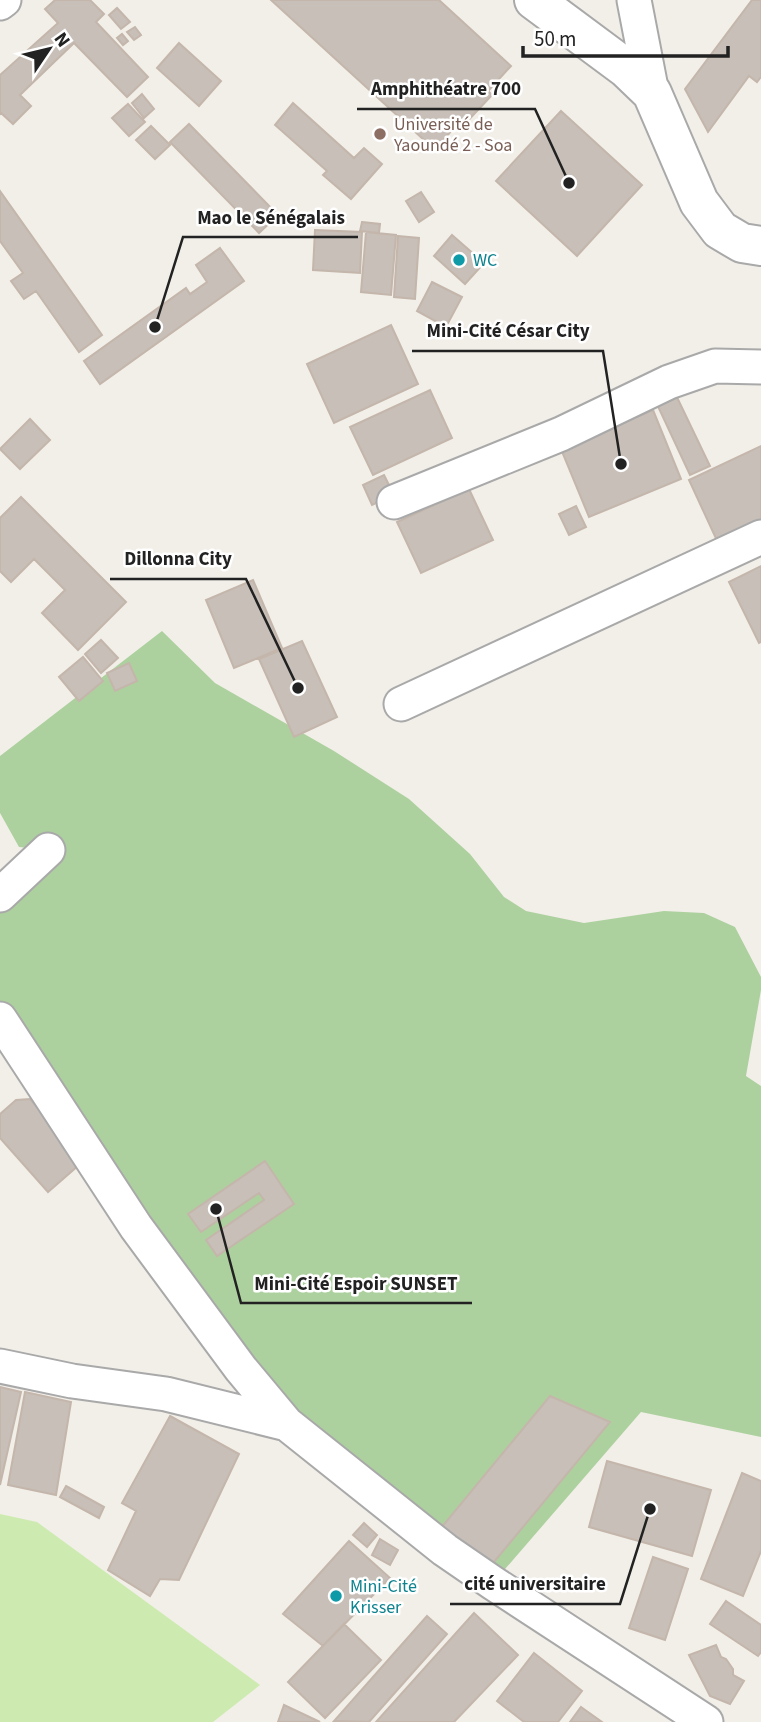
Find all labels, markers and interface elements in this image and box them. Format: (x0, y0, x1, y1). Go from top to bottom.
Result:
north arrow (14, 14, 84, 84)
scale bar (523, 14, 728, 58)
text: 50 m (534, 24, 576, 54)
text: N (47, 27, 76, 53)
callout: Amphithéatre 700 (357, 69, 535, 109)
text: Amphithéatre 700 (370, 76, 521, 103)
place label: Université de Yaoundé 2 - Soa (393, 112, 512, 158)
marker: Université de Yaoundé 2 - Soa (372, 126, 388, 142)
callout: Mao le Sénégalais (183, 197, 358, 237)
text: Mao le Sénégalais (197, 205, 345, 232)
place label: WC (473, 248, 497, 273)
marker: WC (451, 252, 467, 268)
callout: Mini-Cité César City (412, 311, 603, 351)
text: Mini-Cité César City (426, 318, 590, 345)
callout: Dillonna City (110, 539, 246, 579)
text: Dillonna City (124, 546, 232, 573)
callout: Mini-Cité Espoir SUNSET (241, 1263, 472, 1303)
text: Mini-Cité Espoir SUNSET (254, 1271, 458, 1298)
callout: cité universitaire (450, 1564, 620, 1604)
text: cité universitaire (464, 1571, 606, 1598)
place label: Mini-Cité Krisser (350, 1574, 417, 1620)
marker: Mini-Cité Krisser (328, 1588, 344, 1604)

